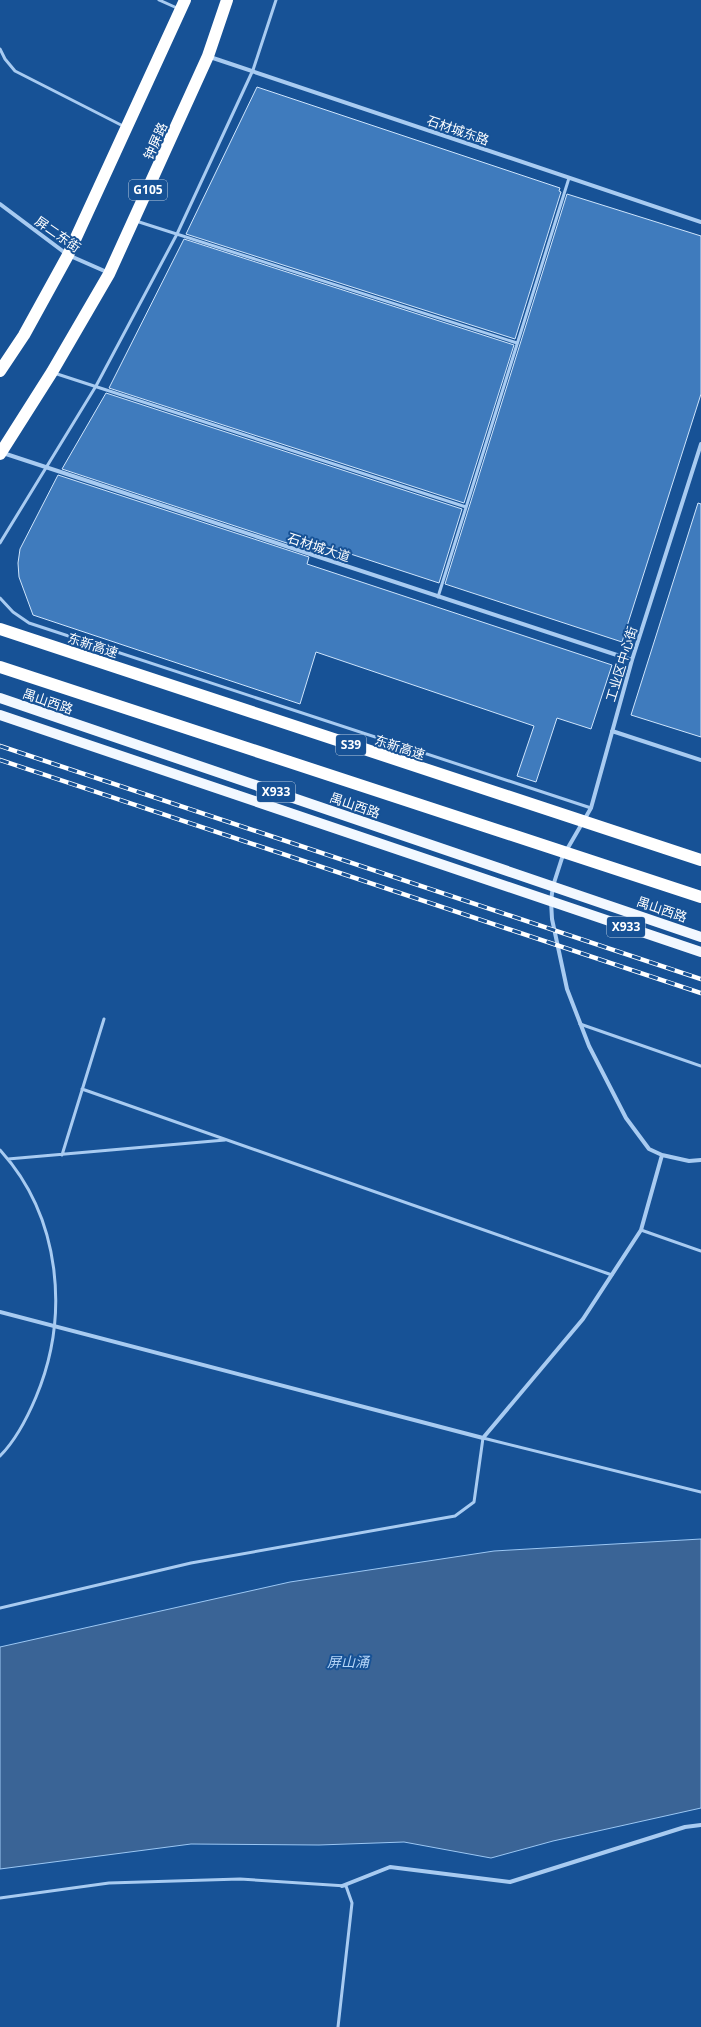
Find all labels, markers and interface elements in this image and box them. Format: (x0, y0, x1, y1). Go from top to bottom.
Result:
street label: 石材城东路 (424, 111, 492, 149)
street label: 钟屏路 (139, 120, 171, 162)
road number: G105 (129, 180, 167, 200)
street label: 屏二东街 (32, 212, 84, 256)
street label: 石材城大道 (285, 528, 353, 566)
street label: 工业区中心街 (601, 624, 641, 704)
street label: 东新高速 (65, 628, 121, 662)
street label: 禺山西路 (20, 684, 76, 718)
street label: 东新高速 (372, 730, 428, 764)
road number: S39 (336, 735, 366, 755)
road number: X933 (257, 782, 295, 802)
street label: 禺山西路 (327, 788, 383, 822)
street label: 禺山西路 (634, 892, 690, 926)
road number: X933 (607, 917, 645, 937)
water label: 屏山涌 (327, 1652, 371, 1671)

